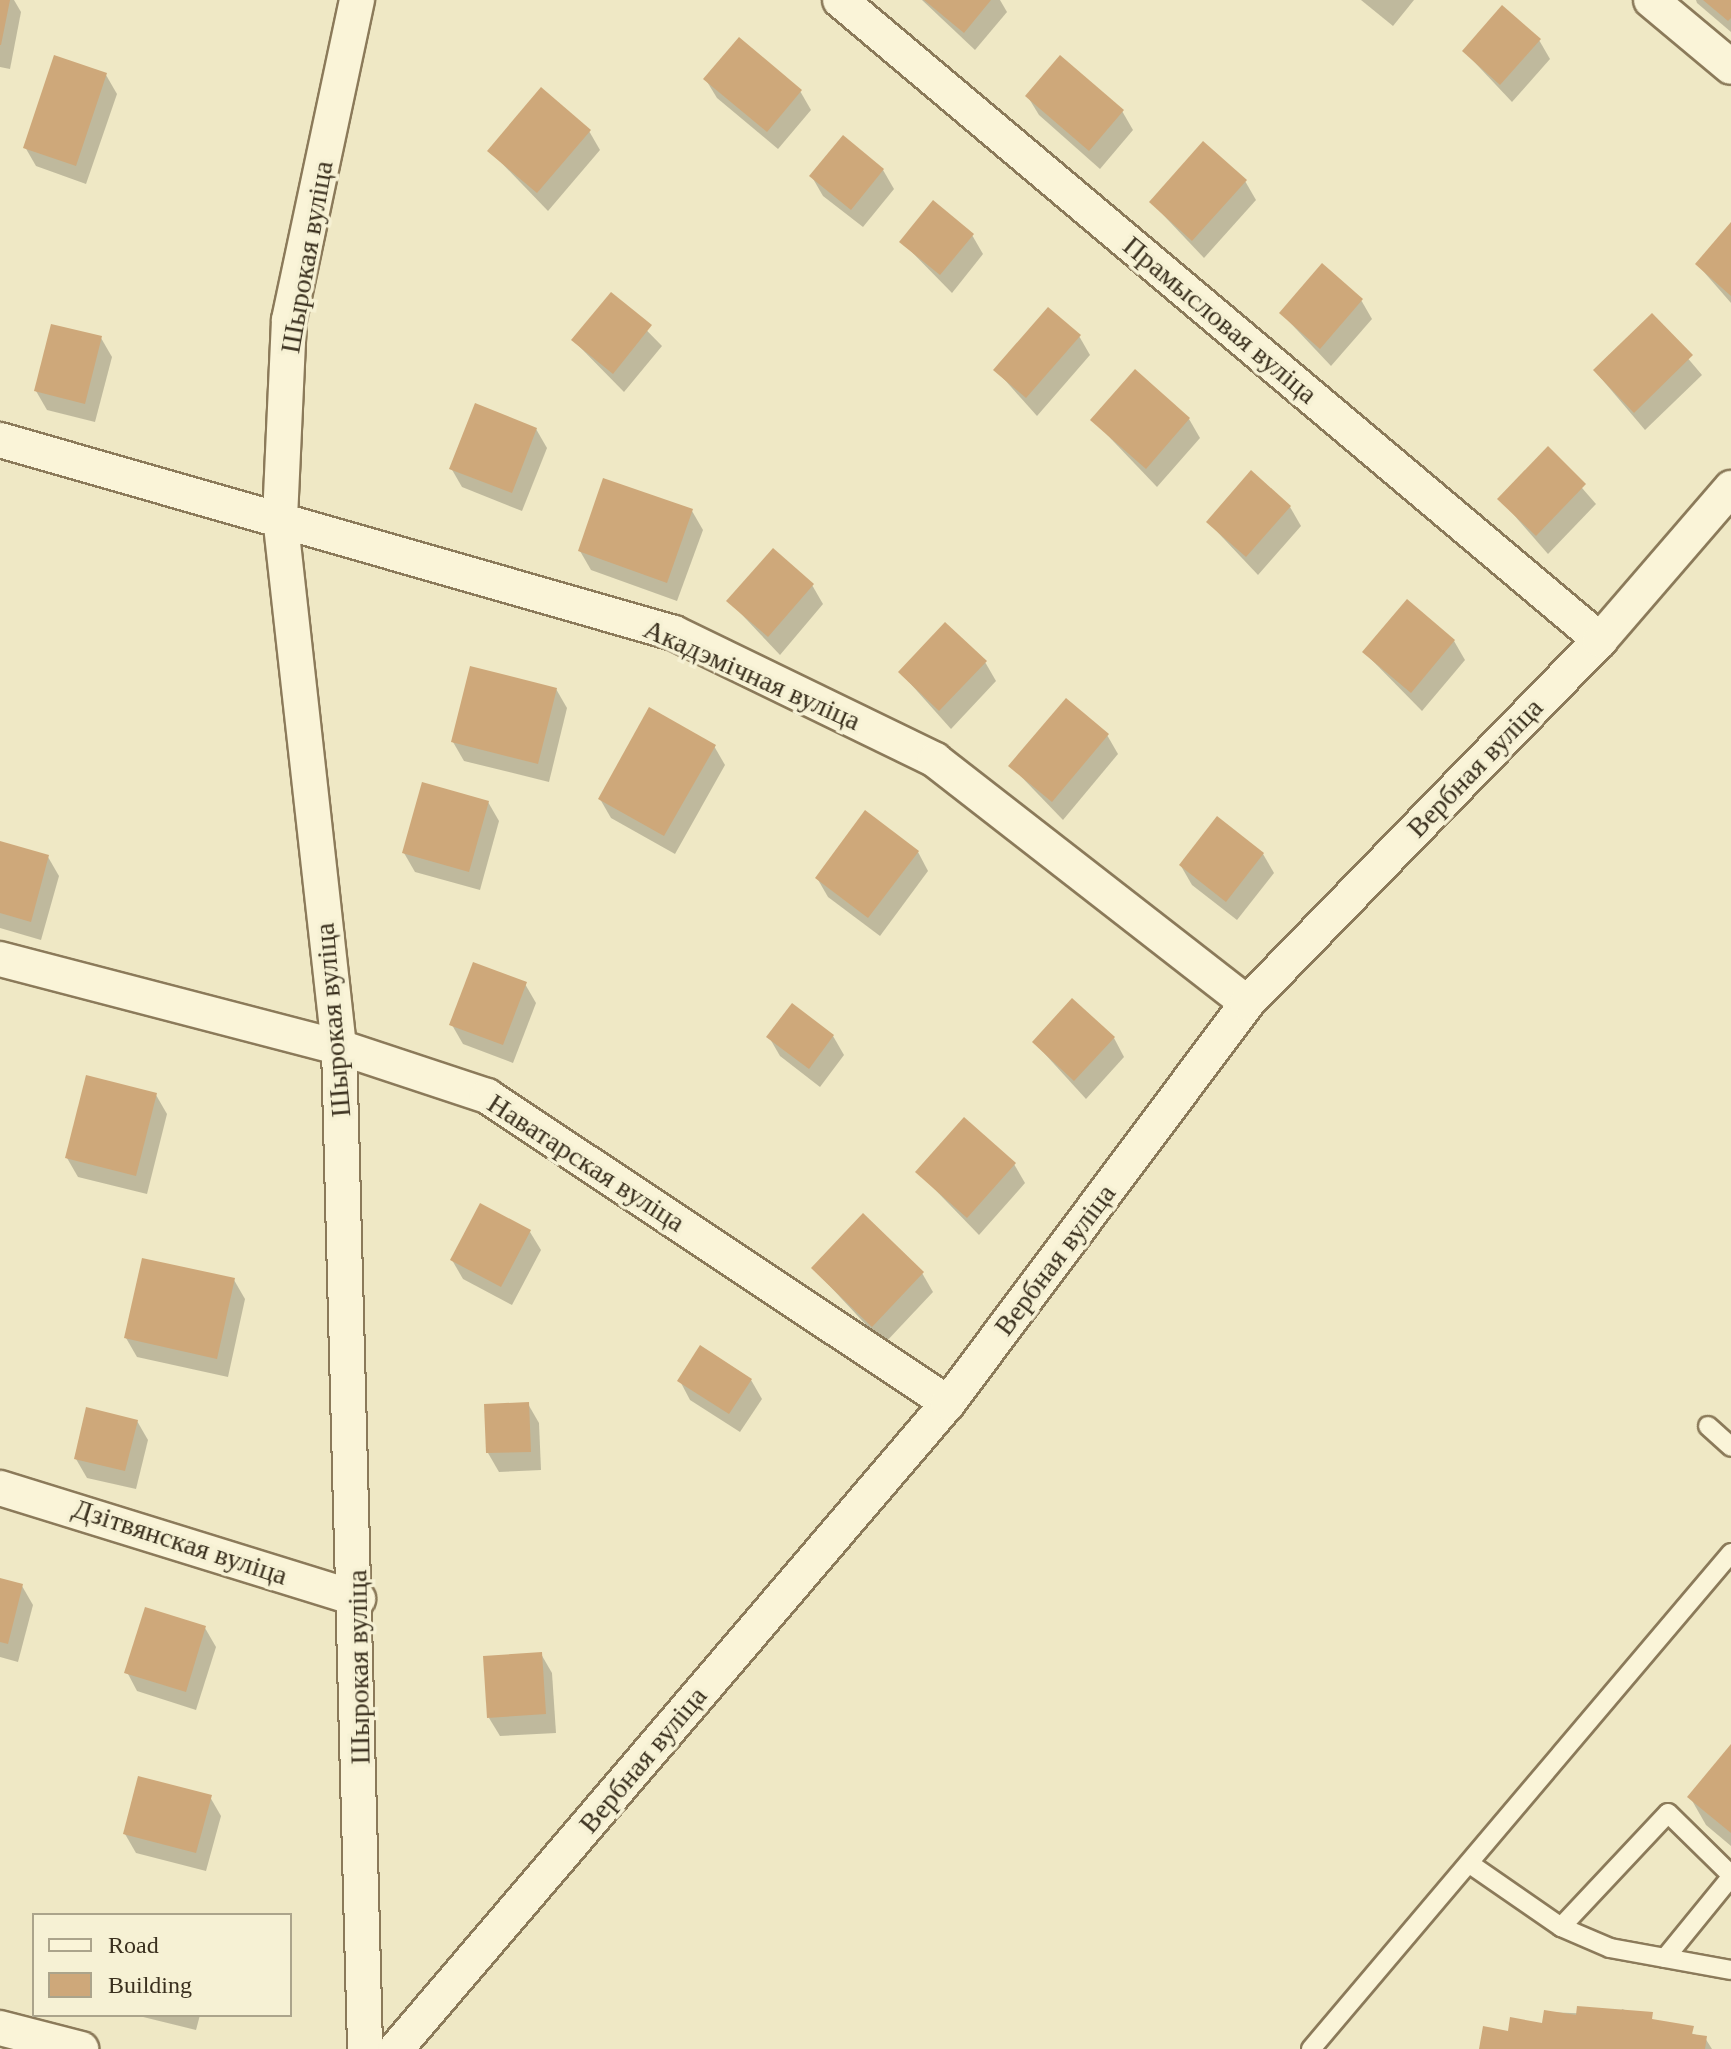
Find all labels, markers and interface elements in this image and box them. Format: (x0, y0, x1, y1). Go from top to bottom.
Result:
street label: Шырокая вуліца (274, 158, 340, 356)
street label: Прамысловая вуліца (1116, 229, 1324, 411)
street label: Акадэмічная вуліца (638, 612, 866, 738)
street label: Вербная вуліца (1400, 691, 1550, 845)
street label: Шырокая вуліца (308, 922, 358, 1118)
street label: Наватарская вуліца (481, 1087, 691, 1239)
street label: Вербная вуліца (987, 1178, 1123, 1342)
street label: Дзітвянская вуліца (68, 1491, 292, 1593)
street label: Шырокая вуліца (341, 1569, 377, 1765)
street label: Вербная вуліца (572, 1680, 714, 1840)
legend (32, 1913, 292, 2017)
text: Road (108, 1932, 159, 1958)
text: Building (108, 1972, 192, 1998)

